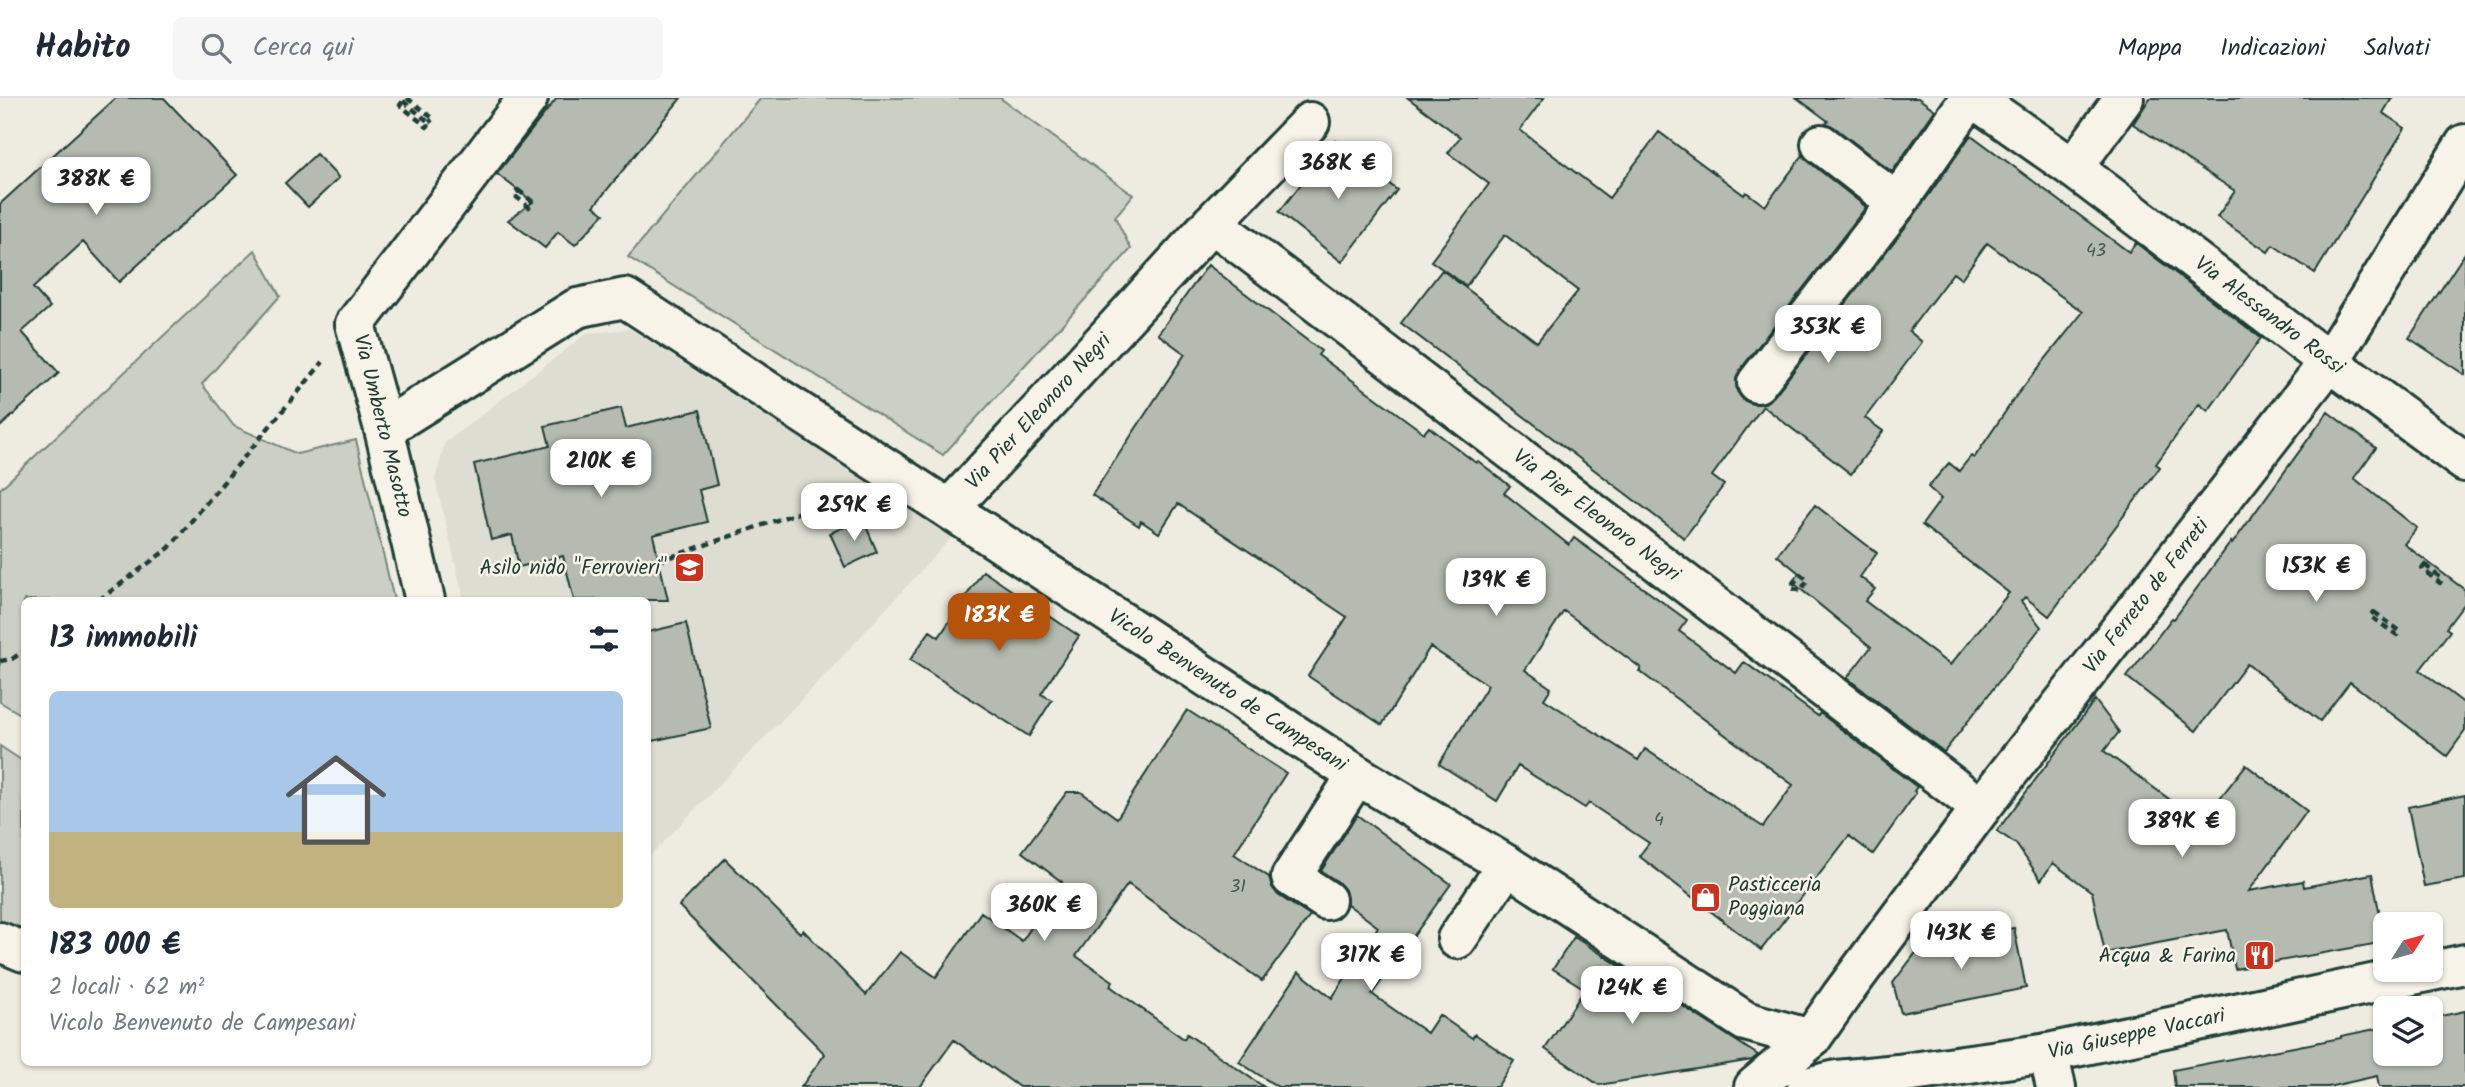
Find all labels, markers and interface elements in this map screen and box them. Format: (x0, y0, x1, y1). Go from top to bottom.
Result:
search box (173, 17, 663, 80)
text: Habito (35, 22, 131, 75)
text: Cerca qui (253, 27, 354, 69)
icon: search (197, 29, 235, 67)
text: Mappa (2118, 29, 2182, 68)
text: Indicazioni (2220, 29, 2326, 68)
text: Salvati (2364, 29, 2430, 68)
pin: 368K € (1281, 141, 1395, 201)
text: 368K € (1300, 146, 1376, 182)
pin: 388K € (39, 158, 153, 217)
text: 388K € (57, 162, 135, 198)
house number: 43 (2086, 237, 2106, 266)
street label: Via Alessandro Rossi (2187, 248, 2352, 384)
pin: 353K € (1771, 306, 1885, 365)
text: 353K € (1791, 310, 1865, 346)
street label: Via Pier Eleonoro Negri (958, 325, 1120, 498)
street label: Via Umberto Masotto (343, 331, 421, 521)
pin: 210K € (544, 440, 658, 499)
street label: Via Pier Eleonoro Negri (1506, 441, 1688, 591)
text: 210K € (566, 444, 636, 480)
pin: 259K € (797, 484, 911, 543)
text: 259K € (817, 488, 891, 524)
street label: Via Ferreto de Ferreti (2075, 511, 2218, 681)
pin: 153K € (2259, 545, 2373, 604)
text: 153K € (2282, 549, 2350, 585)
school or university icon: Asilo nido "Ferrovieri" (673, 551, 707, 585)
place label: Asilo nido "Ferrovieri" (480, 552, 667, 585)
pin: 139K € (1439, 559, 1553, 618)
text: 139K € (1462, 563, 1530, 599)
pin: 183K € (942, 594, 1056, 653)
text: 183K € (964, 598, 1034, 634)
street label: Vicolo Benvenuto de Campesani (1101, 600, 1355, 781)
text: 13 immobili (49, 615, 197, 663)
icon: filters (585, 620, 623, 658)
icon: home (273, 737, 399, 863)
pin: 389K € (2125, 800, 2239, 859)
text: 389K € (2144, 804, 2220, 840)
house number: 4 (1654, 806, 1664, 835)
place label: Pasticceria Poggiana (1728, 869, 1821, 926)
house number: 31 (1230, 873, 1246, 902)
shop icon: Pasticceria Poggiana (1688, 880, 1722, 914)
pin: 360K € (987, 884, 1101, 943)
text: 360K € (1007, 888, 1081, 924)
pin: 143K € (1904, 912, 2018, 971)
north arrow (2373, 912, 2443, 982)
map controls (2373, 912, 2443, 1066)
text: 143K € (1926, 916, 1996, 952)
text: 183 000 € (49, 922, 180, 970)
pin: 317K € (1314, 934, 1428, 993)
text: 317K € (1337, 938, 1405, 974)
restaurant icon: Acqua & Farina (2242, 939, 2276, 973)
place label: Acqua & Farina (2099, 940, 2236, 973)
pin: 124K € (1575, 967, 1689, 1026)
text: 2 locali · 62 m² (49, 970, 204, 1006)
text: 124K € (1597, 971, 1667, 1007)
button: layers (2373, 996, 2443, 1066)
street label: Via Giuseppe Vaccari (2045, 999, 2229, 1069)
text: Vicolo Benvenuto de Campesani (49, 1006, 355, 1042)

